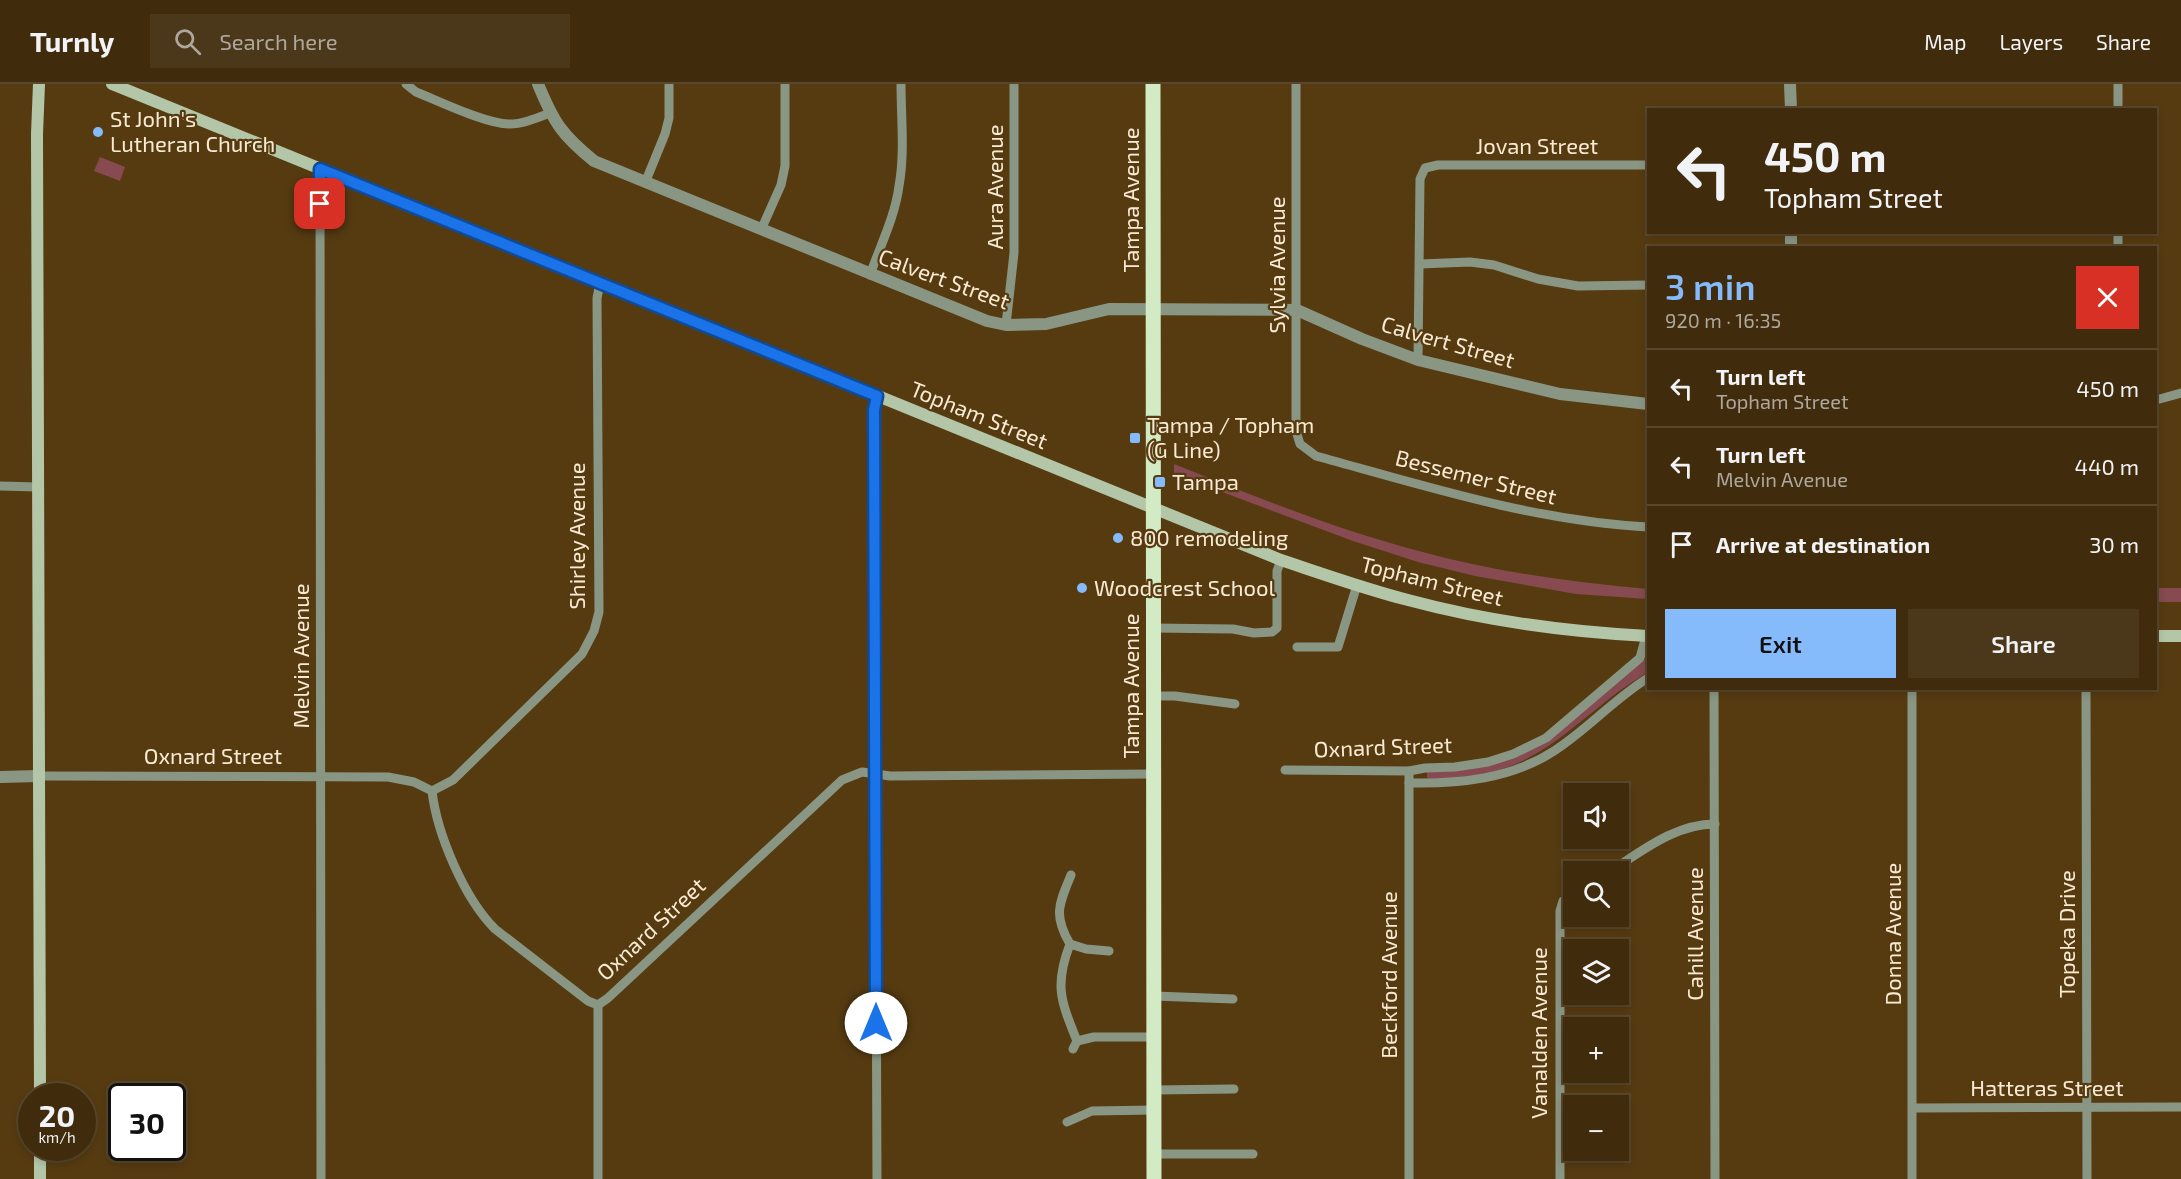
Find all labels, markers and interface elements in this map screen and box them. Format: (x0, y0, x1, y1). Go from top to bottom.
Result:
search box (150, 14, 570, 68)
text: Turnly (30, 24, 114, 58)
icon: search (171, 25, 204, 58)
text: Search here (219, 28, 338, 54)
text: Map (1924, 29, 1966, 54)
text: Layers (1999, 29, 2063, 54)
text: Share (2096, 29, 2151, 54)
place label: St John's Lutheran Church (110, 105, 275, 156)
street label: Aura Avenue (981, 124, 1007, 250)
marker: St John's Lutheran Church (91, 125, 105, 139)
street label: Tampa Avenue (1117, 127, 1143, 273)
text: 450 m (1764, 130, 1887, 180)
street label: Jovan Street (1476, 132, 1598, 158)
icon: left (1665, 132, 1743, 210)
pin (294, 178, 345, 229)
text: Topham Street (1764, 181, 1943, 213)
icon: arrive (303, 187, 336, 220)
street label: Sylvia Avenue (1263, 196, 1289, 334)
street label: Calvert Street (875, 242, 1013, 314)
text: 3 min (1665, 264, 1756, 307)
button: close (2076, 266, 2139, 329)
text: 920 m · 16:35 (1665, 308, 1781, 332)
street label: Calvert Street (1379, 310, 1518, 372)
text: Turn left (1716, 363, 1805, 389)
icon: left (1665, 372, 1698, 405)
street label: Topham Street (907, 375, 1052, 453)
text: 450 m (2076, 375, 2139, 401)
text: Topham Street (1716, 389, 1849, 413)
place label: Tampa / Topham (G Line) (1147, 411, 1314, 462)
marker: Tampa / Topham (G Line) (1128, 431, 1142, 445)
text: Turn left (1716, 441, 1805, 467)
street label: Bessemer Street (1393, 443, 1559, 509)
icon: left (1665, 450, 1698, 483)
text: 440 m (2074, 453, 2139, 479)
street label: Shirley Avenue (563, 463, 589, 609)
text: Melvin Avenue (1716, 467, 1848, 491)
place label: Tampa (1172, 468, 1239, 494)
marker: Tampa (1153, 475, 1167, 489)
place label: 800 remodeling (1130, 524, 1288, 550)
icon: arrive (1665, 528, 1698, 561)
marker: 800 remodeling (1111, 531, 1125, 545)
text: Arrive at destination (1716, 531, 1930, 557)
text: 30 m (2089, 531, 2139, 557)
street label: Topham Street (1358, 550, 1506, 610)
place label: Woodcrest School (1094, 574, 1276, 600)
marker: Woodcrest School (1075, 581, 1089, 595)
street label: Melvin Avenue (287, 583, 313, 729)
button: Exit (1665, 609, 1896, 678)
button: Share (1908, 609, 2139, 678)
street label: Tampa Avenue (1117, 613, 1143, 759)
street label: Oxnard Street (1313, 731, 1453, 761)
street label: Oxnard Street (144, 742, 282, 768)
map controls (1563, 783, 1629, 1161)
button: sound (1563, 783, 1629, 849)
button: search (1563, 861, 1629, 927)
street label: Donna Avenue (1879, 863, 1905, 1005)
street label: Cahill Avenue (1681, 867, 1707, 1001)
street label: Topeka Drive (2053, 870, 2079, 998)
street label: Oxnard Street (591, 872, 710, 985)
street label: Beckford Avenue (1375, 891, 1401, 1059)
button: layers (1563, 939, 1629, 1005)
street label: Vanalden Avenue (1525, 947, 1551, 1119)
position arrow (844, 991, 908, 1055)
button: + (1563, 1017, 1629, 1083)
street label: Hatteras Street (1970, 1074, 2124, 1100)
speed limit sign: 30 (108, 1083, 186, 1161)
button: − (1563, 1095, 1629, 1161)
text: 20 (39, 1097, 75, 1133)
text: km/h (38, 1128, 76, 1146)

